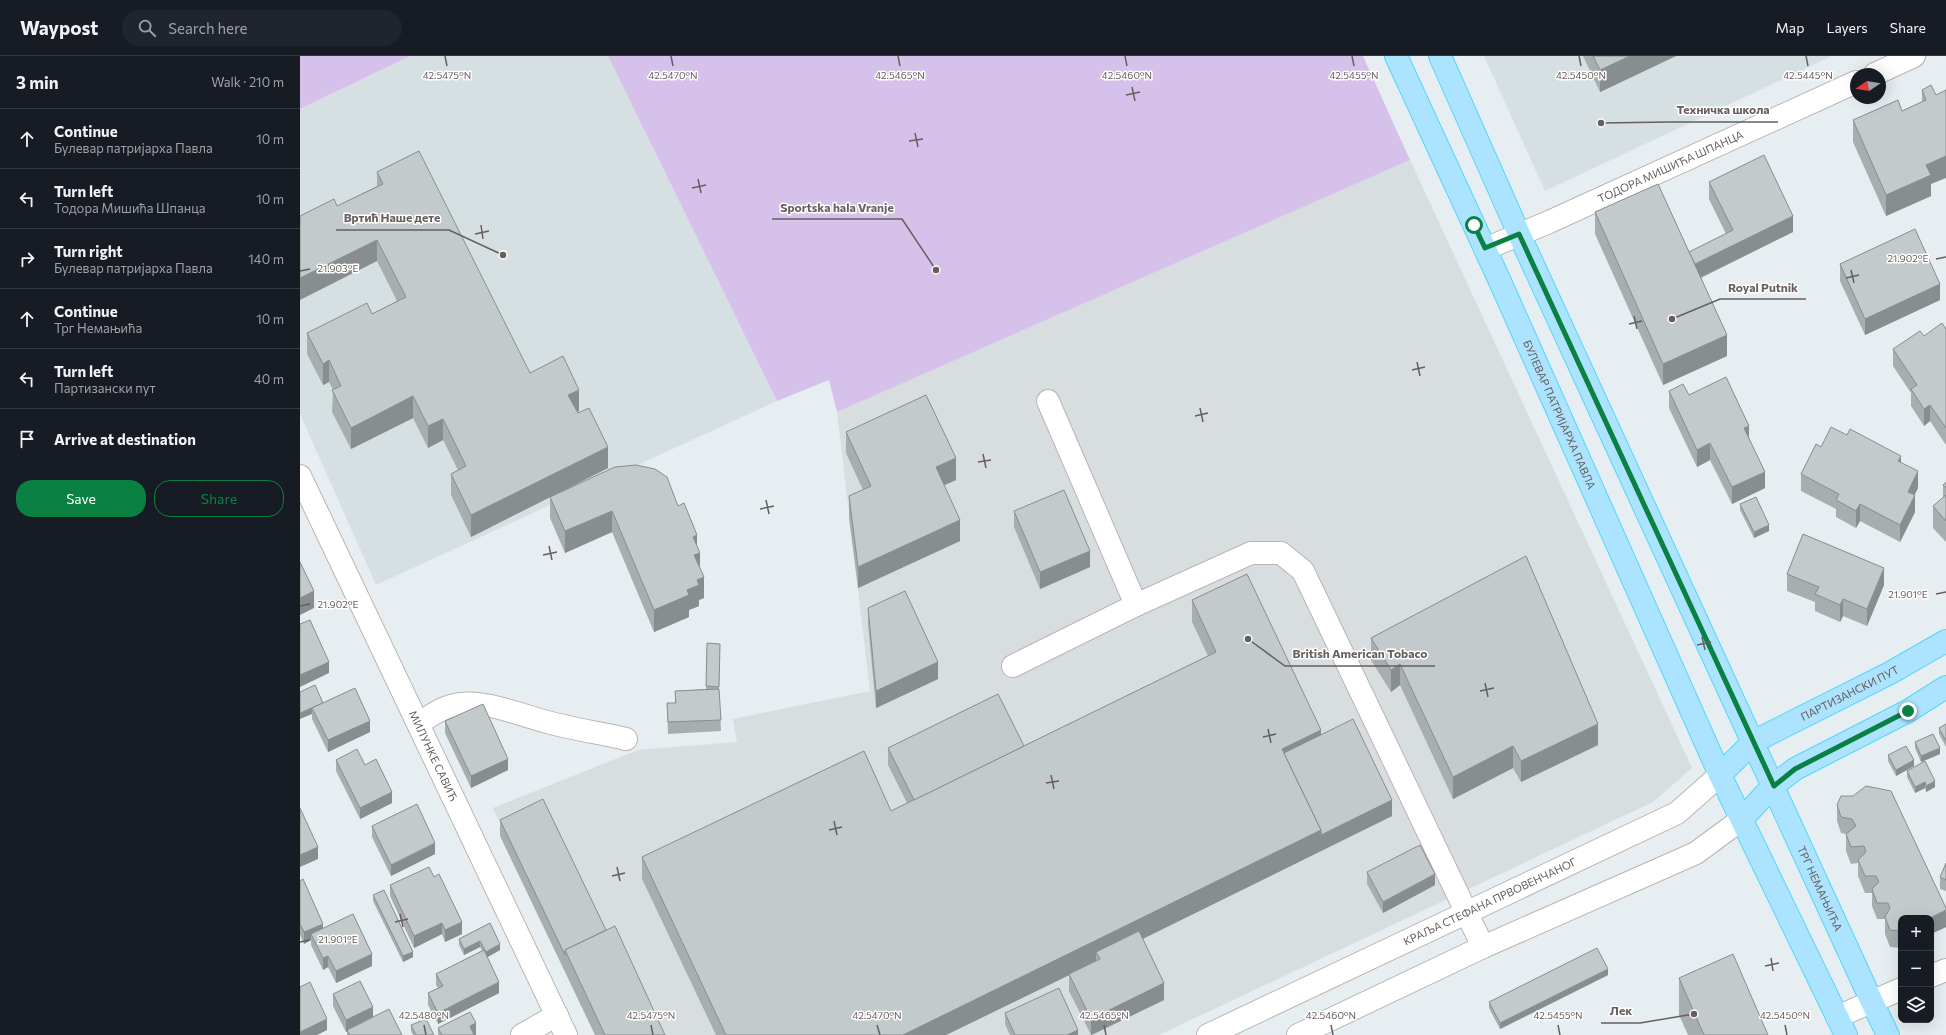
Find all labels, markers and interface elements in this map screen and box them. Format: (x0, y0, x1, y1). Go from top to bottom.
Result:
search box (122, 10, 402, 46)
text: Waypost (20, 16, 98, 39)
icon: search (136, 17, 158, 39)
text: Search here (168, 19, 248, 37)
text: Map (1776, 19, 1804, 36)
text: Layers (1826, 19, 1868, 36)
text: Share (1890, 19, 1926, 36)
north arrow (1850, 68, 1886, 104)
text: 42.5475°N (423, 69, 471, 81)
text: 42.5470°N (648, 69, 698, 81)
text: 42.5465°N (875, 69, 925, 81)
text: 42.5460°N (1102, 69, 1152, 81)
text: 42.5455°N (1329, 69, 1379, 81)
text: 42.5450°N (1556, 69, 1606, 81)
text: 42.5445°N (1783, 69, 1833, 81)
text: 3 min (16, 72, 59, 93)
text: Walk · 210 m (211, 74, 284, 90)
callout: Техничка школа (1669, 98, 1778, 122)
text: Техничка школа (1676, 102, 1770, 116)
text: Continue (54, 122, 118, 140)
street label: ТОДОРА МИШИЋА ШПАНЦА (1596, 127, 1745, 205)
icon: ahead (16, 128, 38, 150)
text: 10 m (256, 131, 284, 147)
text: Булевар патријарха Павла (54, 140, 213, 156)
text: Turn left (54, 182, 113, 200)
icon: left (16, 188, 38, 210)
text: 10 m (256, 191, 284, 207)
callout: Sportska hala Vranje (772, 195, 902, 219)
text: Тодора Мишића Шпанца (54, 200, 205, 216)
text: Sportska hala Vranje (780, 200, 894, 214)
callout: Вртић Наше дете (336, 206, 449, 230)
text: Вртић Наше дете (344, 210, 440, 224)
route start (1465, 216, 1483, 234)
text: Turn right (54, 242, 123, 260)
icon: right (16, 248, 38, 270)
text: 140 m (248, 251, 284, 267)
text: 21.902°E (1888, 252, 1928, 264)
text: Булевар патријарха Павла (54, 260, 213, 276)
text: 21.903°E (318, 262, 359, 274)
callout: Royal Putnik (1720, 275, 1806, 299)
text: Royal Putnik (1728, 280, 1798, 294)
text: Continue (54, 302, 118, 320)
icon: ahead (16, 308, 38, 330)
text: 10 m (256, 311, 284, 327)
text: Трг Немањића (54, 320, 142, 336)
street label: БУЛЕВАР ПАТРИЈАРХА ПАВЛА (1521, 338, 1599, 491)
text: Turn left (54, 362, 113, 380)
icon: left (16, 368, 38, 390)
text: 40 m (254, 371, 284, 387)
text: Партизански пут (54, 380, 156, 396)
icon: arrive (16, 428, 38, 450)
text: Arrive at destination (54, 430, 196, 448)
button: Save (16, 480, 146, 517)
button: Share (154, 480, 284, 517)
text: 21.901°E (1888, 588, 1928, 600)
text: 21.902°E (318, 598, 358, 610)
callout: British American Tobaco (1285, 642, 1435, 666)
text: British American Tobaco (1293, 646, 1428, 660)
street label: ПАРТИЗАНСКИ ПУТ (1798, 662, 1901, 723)
route end (1899, 702, 1917, 720)
street label: МИЛУНКЕ САВИЋ (407, 708, 461, 803)
street label: ТРГ НЕМАЊИЋА (1795, 844, 1846, 933)
street label: КРАЉА СТЕФАНА ПРВОВЕНЧАНОГ (1401, 854, 1579, 948)
map controls (1898, 915, 1934, 1023)
button: + (1898, 915, 1934, 951)
text: 21.901°E (318, 933, 358, 945)
button: − (1898, 951, 1934, 987)
button: layers (1898, 987, 1934, 1023)
callout: Лек (1601, 999, 1640, 1023)
text: Лек (1610, 1003, 1632, 1017)
text: 42.5480°N (399, 1009, 449, 1021)
text: 42.5475°N (627, 1009, 675, 1021)
text: 42.5470°N (852, 1009, 902, 1021)
text: 42.5465°N (1079, 1009, 1129, 1021)
text: 42.5460°N (1306, 1009, 1356, 1021)
text: 42.5455°N (1533, 1009, 1583, 1021)
text: 42.5450°N (1760, 1009, 1810, 1021)

